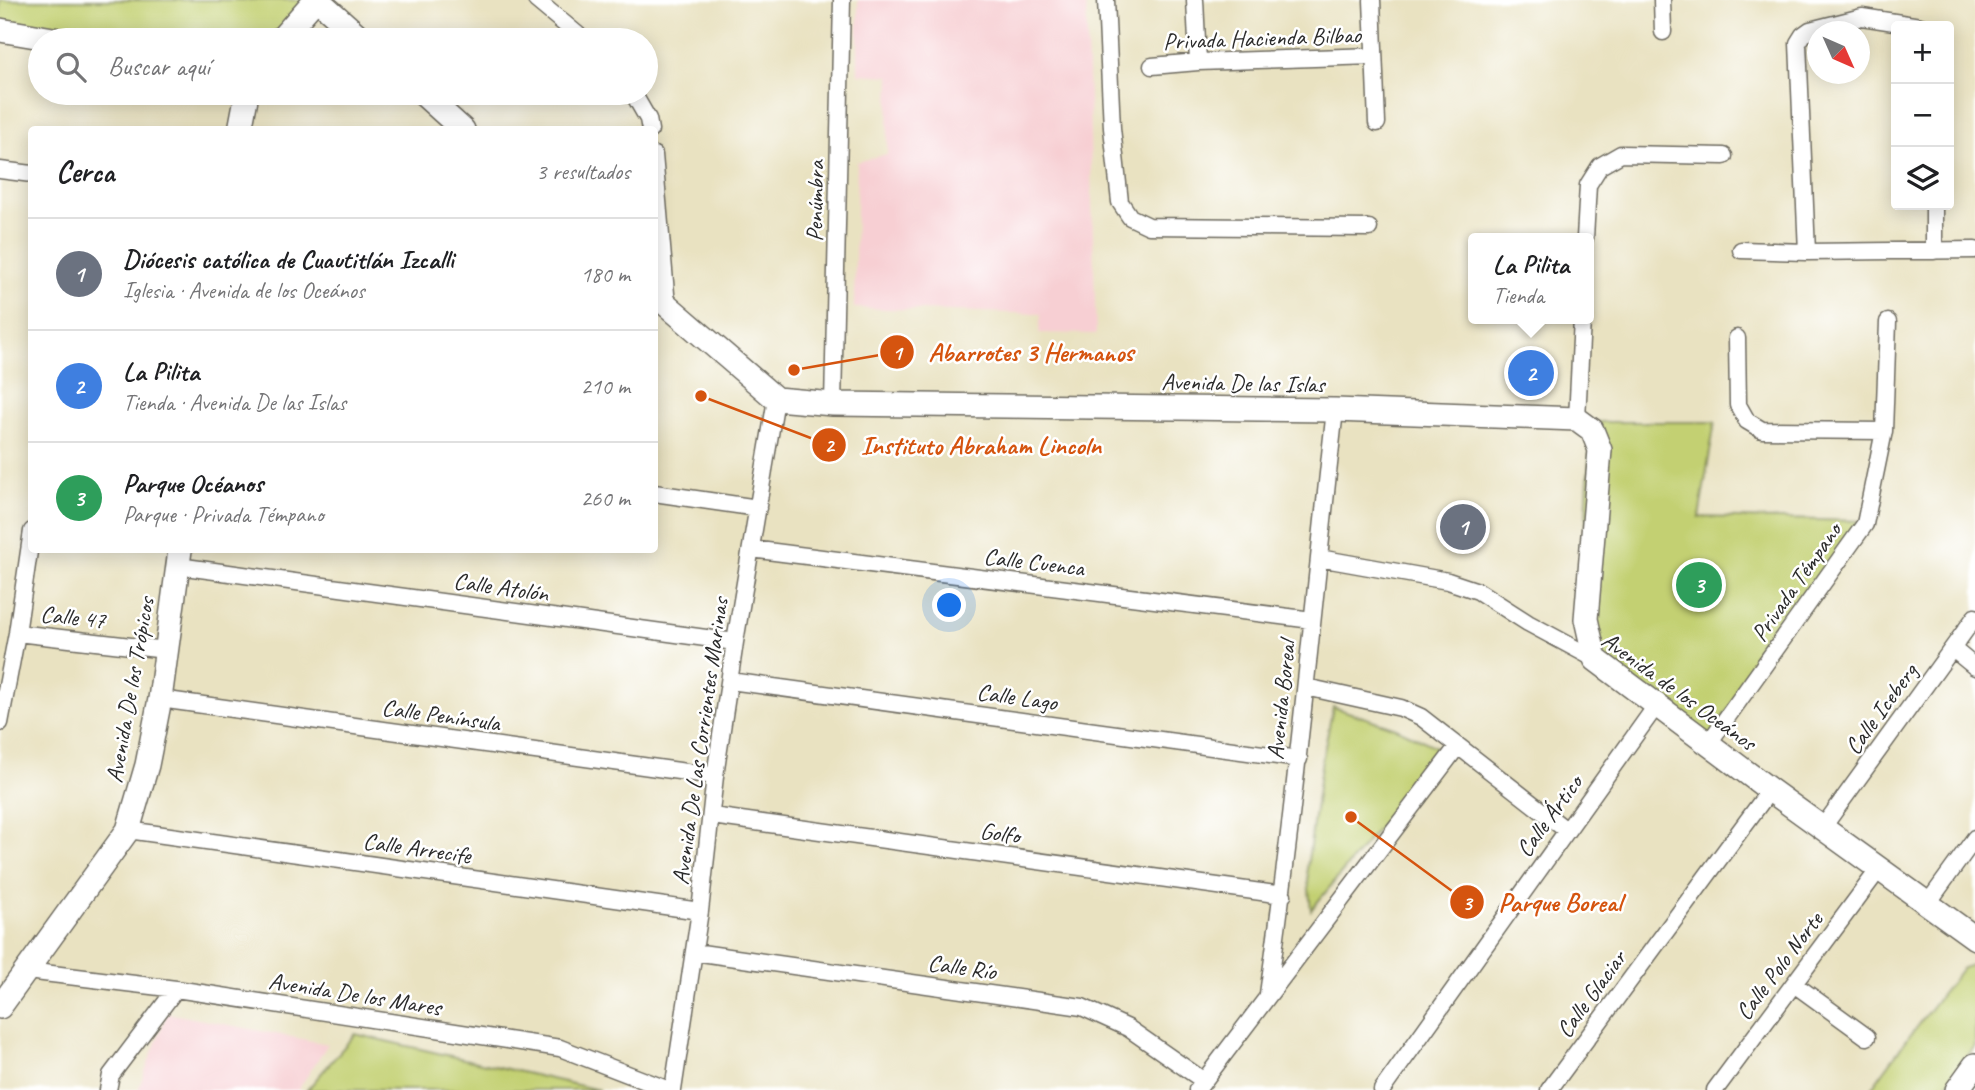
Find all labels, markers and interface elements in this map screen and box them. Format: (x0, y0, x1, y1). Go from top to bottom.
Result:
street label: Privada Hacienda Bilbao (1162, 19, 1363, 56)
north arrow (1807, 21, 1870, 84)
map controls (1891, 21, 1954, 210)
button: + (1891, 21, 1954, 84)
search box (28, 28, 658, 105)
icon: search (52, 48, 90, 86)
text: Buscar aquí (108, 50, 210, 83)
button: − (1891, 84, 1954, 147)
button: layers (1891, 147, 1954, 210)
text: Cerca (56, 153, 114, 191)
text: 3 resultados (536, 157, 630, 186)
street label: Penúmbra (799, 159, 831, 242)
popup (1468, 233, 1594, 324)
text: Diócesis católica de Cuautitlán Izcalli (123, 243, 454, 276)
text: La Pilita (1493, 248, 1569, 281)
text: 1 (74, 260, 84, 289)
text: 180 m (581, 260, 630, 289)
text: Iglesia · Avenida de los Oceános (123, 276, 365, 305)
text: Tienda (1493, 281, 1544, 310)
callout: Abarrotes 3 Hermanos (880, 329, 1148, 376)
text: Abarrotes 3 Hermanos (929, 336, 1136, 369)
text: 1 (892, 340, 904, 366)
pin: 2 (1508, 347, 1554, 399)
text: La Pilita (123, 355, 199, 388)
street label: Avenida De las Islas (1161, 367, 1327, 399)
text: 2 (74, 372, 84, 401)
text: 210 m (581, 372, 630, 401)
text: Tienda · Avenida De las Islas (123, 388, 346, 417)
callout: Instituto Abraham Lincoln (812, 421, 1116, 468)
text: Instituto Abraham Lincoln (861, 429, 1102, 462)
text: 2 (824, 432, 836, 458)
text: Parque Océanos (123, 467, 263, 500)
text: 3 (74, 484, 84, 513)
text: 260 m (581, 484, 630, 513)
text: Parque · Privada Témpano (123, 500, 324, 529)
pin: 1 (1440, 501, 1486, 553)
street label: Privada Témpano (1744, 515, 1849, 647)
street label: Calle Cuenca (982, 541, 1087, 583)
pin: 3 (1676, 559, 1722, 611)
street label: Calle Atolón (452, 566, 551, 609)
your location (932, 588, 966, 622)
street label: Avenida De los Trópicos (99, 593, 161, 785)
street label: Avenida De Las Corrientes Marinas (665, 594, 735, 886)
street label: Calle 47 (39, 599, 108, 635)
street label: Avenida de los Oceános (1596, 625, 1764, 758)
street label: Avenida Boreal (1260, 635, 1303, 761)
street label: Calle Iceberg (1838, 656, 1925, 760)
street label: Calle Lago (975, 677, 1061, 718)
street label: Calle Península (380, 692, 503, 738)
street label: Calle Ártico (1509, 767, 1590, 863)
street label: Golfo (978, 815, 1024, 851)
street label: Calle Arrecife (361, 826, 475, 871)
callout: Parque Boreal (1449, 879, 1635, 926)
text: Parque Boreal (1498, 886, 1627, 919)
text: 3 (1462, 890, 1474, 916)
street label: Calle Polo Norte (1729, 904, 1831, 1026)
street label: Calle Glaciar (1549, 943, 1634, 1044)
street label: Calle Río (926, 947, 999, 987)
street label: Avenida De los Mares (267, 966, 446, 1023)

